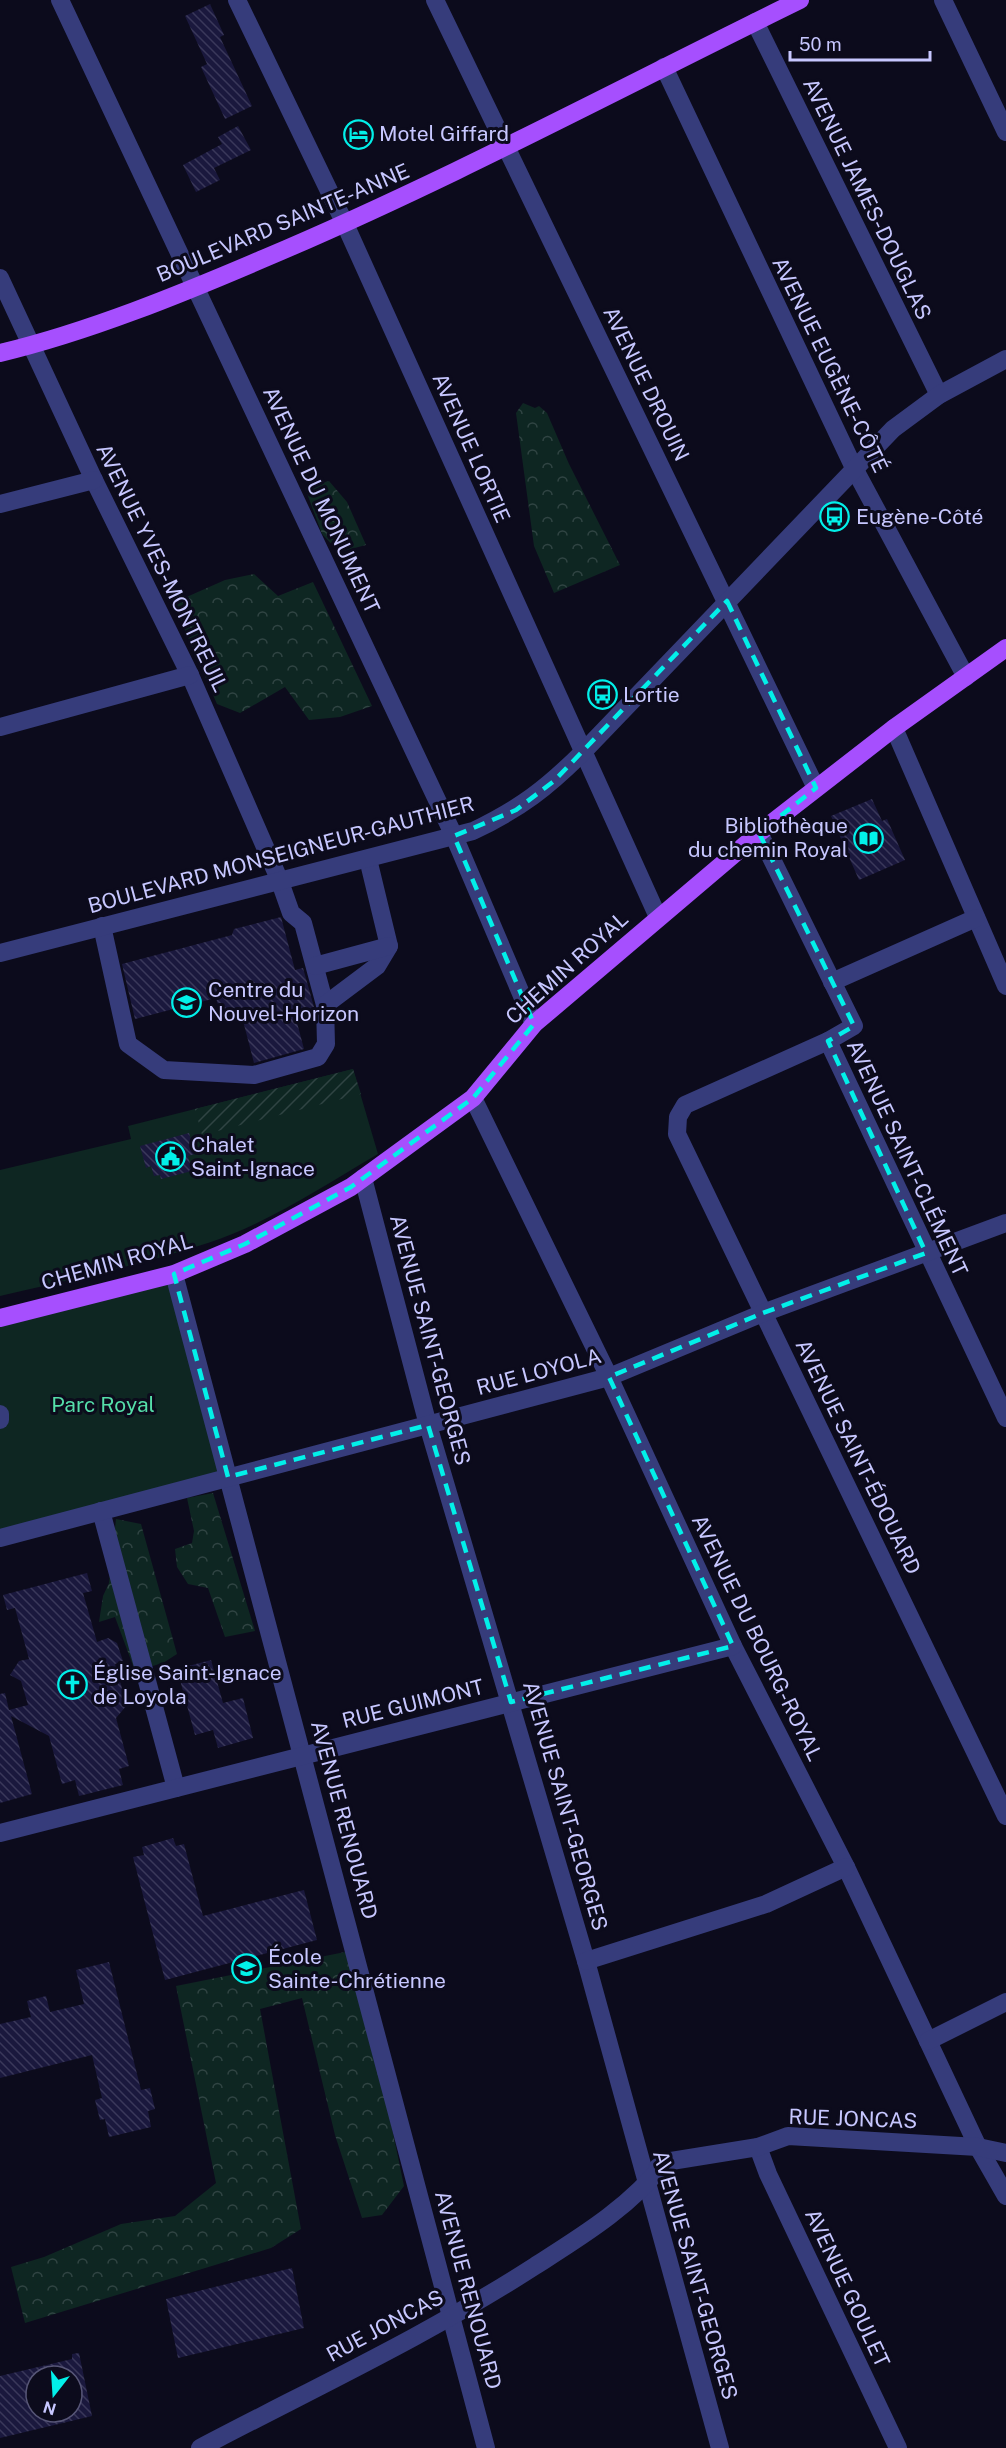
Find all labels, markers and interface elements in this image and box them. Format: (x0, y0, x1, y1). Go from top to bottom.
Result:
scale bar (790, 24, 930, 62)
text: 50 m (799, 34, 842, 55)
street label: AVENUE JAMES-DOUGLAS (798, 74, 937, 324)
hotel icon: Motel Giffard (342, 118, 374, 150)
place label: Motel Giffard (379, 121, 509, 146)
street label: BOULEVARD SAINTE-ANNE (153, 158, 413, 287)
street label: AVENUE EUGÈNE-CÔTÉ (767, 253, 894, 477)
street label: AVENUE DROUIN (598, 303, 695, 465)
street label: AVENUE LORTIE (427, 369, 516, 526)
street label: AVENUE DU MONUMENT (258, 382, 385, 617)
street label: AVENUE YVES-MONTREUIL (91, 439, 234, 696)
bus stop icon: Eugène-Côté (819, 501, 851, 533)
place label: Eugène-Côté (856, 504, 983, 529)
bus stop icon: Lortie (586, 679, 618, 711)
place label: Lortie (623, 682, 680, 707)
street label: BOULEVARD MONSEIGNEUR-GAUTHIER (85, 791, 477, 918)
place label: Bibliothèque du chemin Royal (688, 813, 848, 862)
library icon: Bibliothèque du chemin Royal (853, 822, 885, 854)
street label: CHEMIN ROYAL (500, 906, 633, 1029)
place label: Centre du Nouvel-Horizon (208, 977, 359, 1026)
school or university icon: Centre du Nouvel-Horizon (171, 986, 203, 1018)
street label: AVENUE SAINT-CLÉMENT (842, 1036, 973, 1280)
place label: Chalet Saint-Ignace (191, 1132, 315, 1181)
public building icon: Chalet Saint-Ignace (154, 1141, 186, 1173)
street label: AVENUE SAINT-GEORGES (385, 1212, 476, 1468)
street label: CHEMIN ROYAL (38, 1228, 195, 1295)
street label: AVENUE SAINT-ÉDOUARD (791, 1335, 926, 1578)
street label: RUE LOYOLA (474, 1343, 604, 1400)
park label: Parc Royal (51, 1392, 155, 1417)
street label: AVENUE DU BOURG-ROYAL (687, 1511, 828, 1765)
place label: Église Saint-Ignace de Loyola (93, 1660, 282, 1709)
church icon: Église Saint-Ignace de Loyola (56, 1669, 88, 1701)
street label: RUE GUIMONT (339, 1674, 486, 1733)
street label: AVENUE SAINT-GEORGES (518, 1678, 613, 1933)
street label: AVENUE RENOUARD (306, 1718, 383, 1922)
place label: École Sainte-Chrétienne (268, 1944, 446, 1993)
school or university icon: École Sainte-Chrétienne (231, 1953, 263, 1985)
street label: RUE JONCAS (788, 2104, 918, 2133)
street label: AVENUE SAINT-GEORGES (648, 2147, 743, 2402)
street label: AVENUE RENOUARD (430, 2188, 507, 2392)
street label: AVENUE GOULET (800, 2205, 895, 2371)
street label: RUE JONCAS (322, 2284, 448, 2367)
north arrow (24, 2364, 84, 2424)
text: N (41, 2397, 59, 2419)

